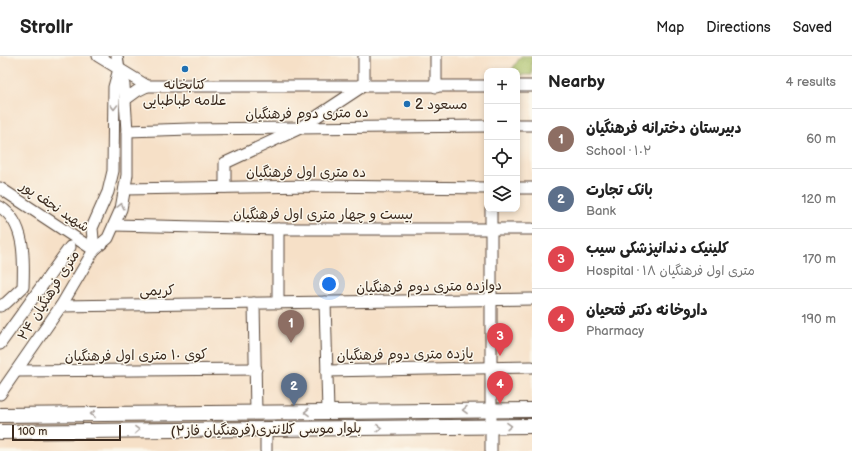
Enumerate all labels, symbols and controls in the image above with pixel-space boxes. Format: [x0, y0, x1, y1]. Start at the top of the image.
text: Strollr [20, 16, 73, 39]
text: Map [656, 19, 684, 36]
text: Directions [706, 19, 771, 36]
text: Saved [793, 19, 832, 36]
marker: کتابخانه علامه طباطبایی [180, 64, 190, 74]
map controls [484, 68, 520, 212]
button: + [484, 68, 520, 104]
text: Nearby [548, 72, 605, 92]
text: 4 results [786, 74, 836, 90]
place label: کتابخانه علامه طباطبایی [143, 76, 227, 109]
place label: مسعود 2 [415, 96, 468, 114]
marker: مسعود 2 [402, 99, 412, 109]
one-way arrow [110, 104, 118, 110]
street label: ده متری دوم فرهنگیان [245, 104, 369, 125]
button: − [484, 104, 520, 140]
text: دبیرستان دخترانه فرهنگیان [586, 119, 742, 138]
text: 1 [558, 131, 564, 147]
text: 60 m [806, 131, 836, 147]
button: locate [484, 140, 520, 176]
text: School · ۱۰۲ [586, 143, 652, 159]
street label: ده متری اول فرهنگیان [246, 164, 366, 181]
button: layers [484, 176, 520, 212]
street label: شهید نجف پور [16, 177, 92, 237]
text: بانک تجارت [586, 181, 653, 200]
text: 2 [557, 191, 565, 207]
text: 120 m [801, 191, 836, 207]
one-way arrow [116, 203, 125, 210]
text: Bank [586, 203, 616, 219]
street label: بیست و چهار متری اول فرهنگیان [233, 206, 413, 224]
text: کلینیک دندانپزشکی سیب [586, 239, 729, 258]
street label: ۲۴ متری فرهنگیان [14, 247, 83, 344]
text: 3 [557, 251, 565, 267]
text: 170 m [803, 251, 836, 267]
text: Hospital · ۱۸ متری اول فرهنگیان [586, 263, 755, 279]
your location [319, 274, 339, 294]
street label: دوازده متری دوم فرهنگیان [356, 277, 502, 298]
street label: کریمی [139, 282, 175, 299]
text: داروخانه دکتر فتحیان [586, 301, 708, 320]
pin: 1 [278, 310, 304, 343]
text: 4 [557, 311, 565, 327]
text: 190 m [802, 311, 836, 327]
pin: 3 [487, 323, 513, 356]
text: Pharmacy [586, 323, 644, 339]
street label: یازده متری دوم فرهنگیان [336, 345, 474, 366]
street label: کوی ۱۰ متری اول فرهنگیان [65, 346, 208, 365]
pin: 4 [487, 371, 513, 404]
pin: 2 [281, 373, 307, 406]
one-way arrow [462, 406, 468, 415]
one-way arrow [304, 408, 310, 416]
one-way arrow [90, 410, 96, 418]
street label: بلوار موسی کلانتری(فرهنگیان فاز۲) [170, 419, 362, 440]
one-way arrow [506, 422, 512, 430]
scale bar [12, 423, 121, 442]
one-way arrow [376, 423, 382, 432]
text: 100 m [18, 425, 47, 438]
one-way arrow [134, 426, 140, 434]

